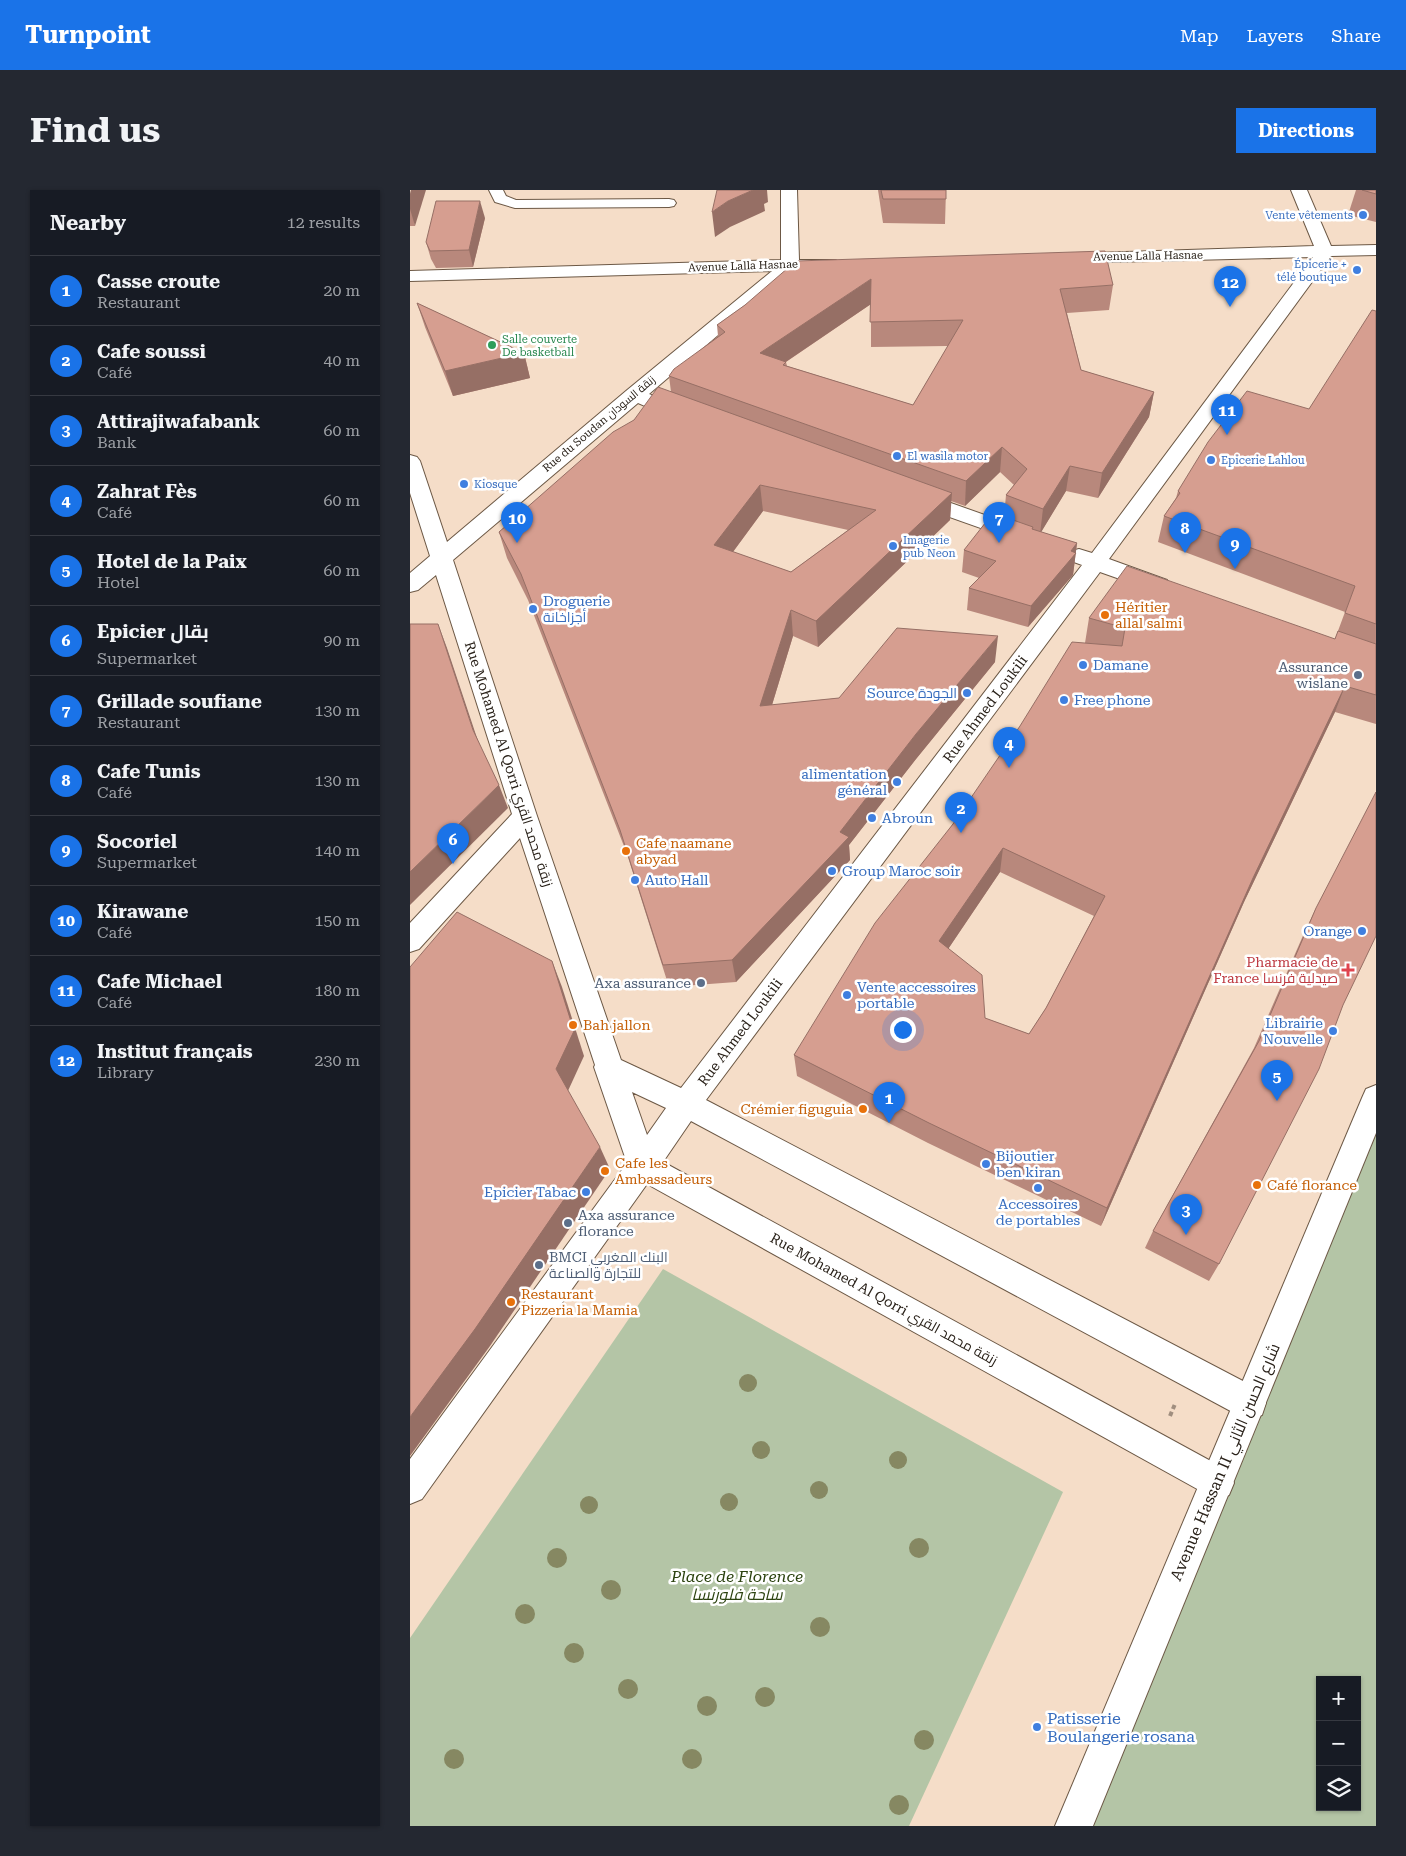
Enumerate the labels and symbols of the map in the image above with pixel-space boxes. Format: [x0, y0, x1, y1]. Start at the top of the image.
place label: Vente vêtements [1265, 209, 1353, 222]
marker: Vente vêtements [1357, 209, 1369, 221]
street label: Avenue Lalla Hasnae [1093, 249, 1203, 263]
place label: Épicerie + télé boutique [1277, 257, 1347, 284]
street label: Avenue Lalla Hasnae [688, 258, 798, 274]
marker: Épicerie + télé boutique [1351, 264, 1363, 276]
pin: 12 [1214, 266, 1246, 307]
place label: Salle couverte De basketball [502, 333, 577, 359]
marker: Salle couverte De basketball [486, 339, 498, 351]
street label: Rue du Soudan زنقة السودان [540, 373, 658, 475]
pin: 11 [1211, 394, 1243, 435]
marker: El wasila motor [891, 450, 903, 462]
place label: El wasila motor [907, 450, 989, 463]
marker: Epicerie Lahlou [1205, 454, 1217, 466]
place label: Epicerie Lahlou [1221, 454, 1305, 467]
marker: Kiosque [458, 478, 470, 490]
place label: Kiosque [474, 478, 517, 491]
pin: 10 [501, 502, 533, 543]
pin: 7 [983, 502, 1015, 543]
pin: 8 [1169, 512, 1201, 553]
pin: 9 [1219, 528, 1251, 569]
place label: Imagerie pub Neon [903, 534, 956, 560]
marker: Imagerie pub Neon [887, 540, 899, 552]
place label: Droguerie أجزاخانة [543, 593, 611, 625]
place label: Héritier allal salmi [1115, 599, 1183, 631]
marker: Droguerie أجزاخانة [527, 603, 539, 615]
marker: Héritier allal salmi [1099, 609, 1111, 621]
street label: Rue Mohamed Al Qorri زنقة محمد القري [458, 639, 556, 890]
street label: Rue Ahmed Loukili [940, 652, 1031, 766]
place label: Damane [1093, 657, 1149, 673]
marker: Damane [1077, 659, 1089, 671]
place label: Assurance wislane [1278, 659, 1348, 691]
marker: Assurance wislane [1352, 669, 1364, 681]
place label: Source الجودة [867, 685, 957, 701]
marker: Source الجودة [961, 687, 973, 699]
place label: Free phone [1074, 692, 1151, 708]
marker: Free phone [1058, 694, 1070, 706]
pin: 4 [993, 727, 1025, 768]
place label: alimentation général [801, 766, 888, 798]
marker: alimentation général [891, 776, 903, 788]
pin: 2 [945, 792, 977, 833]
place label: Abroun [882, 810, 933, 826]
marker: Abroun [866, 812, 878, 824]
pin: 6 [437, 823, 469, 864]
place label: Cafe naamane abyad [636, 835, 732, 867]
marker: Cafe naamane abyad [620, 845, 632, 857]
place label: Group Maroc soir [842, 863, 961, 879]
marker: Group Maroc soir [826, 865, 838, 877]
place label: Auto Hall [645, 872, 709, 888]
marker: Auto Hall [629, 874, 641, 886]
place label: Orange [1303, 923, 1352, 939]
marker: Orange [1356, 925, 1368, 937]
place label: Pharmacie de France صيدلية فرنسا [1213, 954, 1338, 986]
marker: Pharmacie de France صيدلية فرنسا [1342, 964, 1354, 976]
place label: Axa assurance [594, 975, 691, 991]
street label: Rue Ahmed Loukili [695, 975, 786, 1089]
marker: Axa assurance [695, 977, 707, 989]
place label: Vente accessoires portable [857, 979, 976, 1011]
marker: Vente accessoires portable [841, 989, 853, 1001]
place label: Librairie Nouvelle [1263, 1015, 1323, 1047]
place label: Bah jallon [583, 1017, 650, 1033]
your location [890, 1017, 916, 1043]
marker: Bah jallon [567, 1019, 579, 1031]
marker: Librairie Nouvelle [1327, 1025, 1339, 1037]
pin: 5 [1261, 1060, 1293, 1101]
pin: 1 [873, 1082, 905, 1123]
place label: Crémier figuguia [740, 1101, 853, 1117]
marker: Crémier figuguia [857, 1103, 869, 1115]
place label: Bijoutier ben kiran [996, 1148, 1061, 1180]
place label: Cafe les Ambassadeurs [615, 1155, 713, 1187]
marker: Bijoutier ben kiran [980, 1158, 992, 1170]
marker: Cafe les Ambassadeurs [599, 1165, 611, 1177]
place label: Café florance [1267, 1177, 1357, 1193]
marker: Café florance [1251, 1179, 1263, 1191]
marker: Accessoires de portables [1032, 1182, 1044, 1194]
place label: Epicier Tabac [484, 1184, 576, 1200]
marker: Epicier Tabac [580, 1186, 592, 1198]
pin: 3 [1170, 1194, 1202, 1235]
place label: Accessoires de portables [996, 1196, 1081, 1228]
place label: Axa assurance florance [578, 1207, 675, 1239]
marker: Axa assurance florance [562, 1217, 574, 1229]
street label: Rue Mohamed Al Qorri زنقة محمد القري [766, 1230, 1000, 1372]
place label: BMCI البنك المغربي للتجارة والصناعة [549, 1249, 668, 1281]
marker: BMCI البنك المغربي للتجارة والصناعة [533, 1259, 545, 1271]
place label: Restaurant Pizzeria la Mamia [521, 1286, 638, 1318]
marker: Restaurant Pizzeria la Mamia [505, 1296, 517, 1308]
street label: Avenue Hassan II شارع الحسن الثاني [1166, 1340, 1287, 1585]
park label: Place de Florence ساحة فلورنسا [670, 1567, 803, 1604]
place label: Patisserie Boulangerie rosana [1047, 1709, 1195, 1746]
marker: Patisserie Boulangerie rosana [1031, 1721, 1043, 1733]

